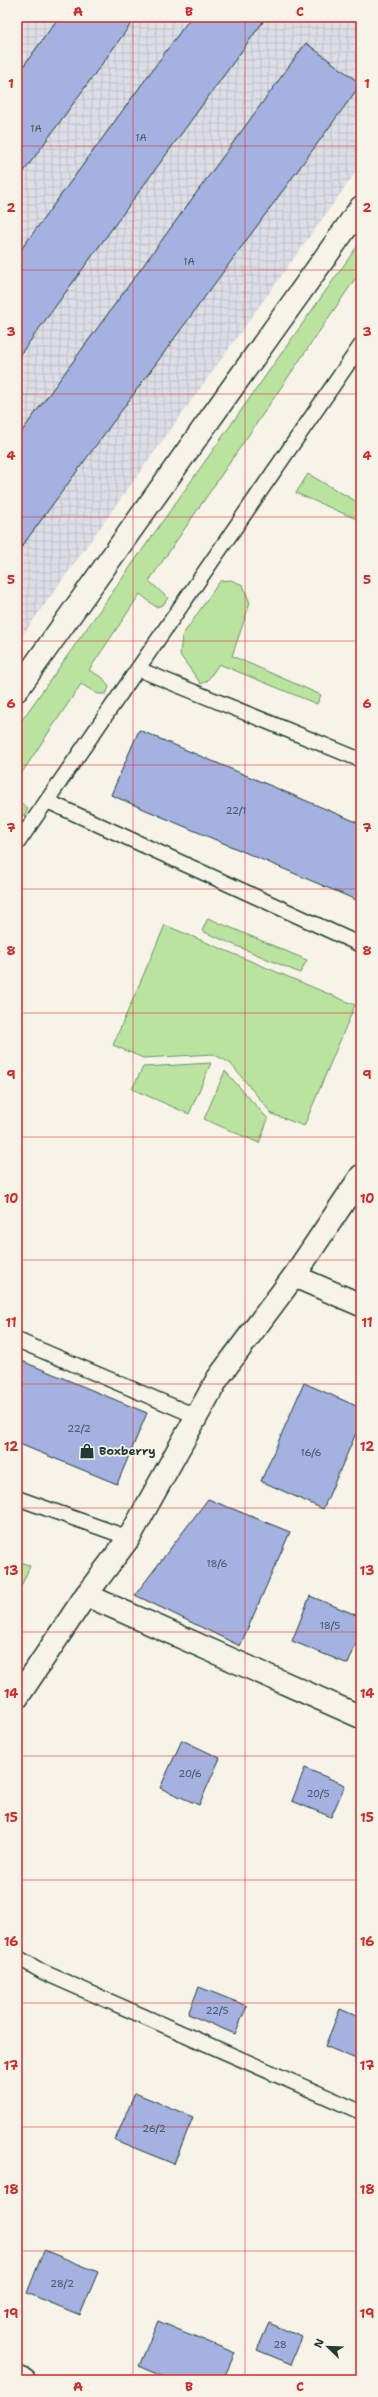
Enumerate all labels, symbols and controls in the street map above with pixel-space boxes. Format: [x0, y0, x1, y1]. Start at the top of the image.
text: A [73, 3, 83, 20]
text: B [185, 3, 193, 20]
text: C [296, 3, 304, 20]
text: 1 [8, 75, 14, 92]
text: 1 [364, 75, 370, 92]
house number: 1А [30, 122, 42, 135]
house number: 1А [135, 131, 147, 144]
text: 2 [6, 199, 16, 216]
text: 2 [362, 199, 372, 216]
house number: 1А [183, 255, 195, 268]
text: 3 [6, 323, 16, 340]
text: 3 [362, 323, 372, 340]
text: 4 [6, 447, 16, 464]
text: 4 [362, 447, 372, 464]
text: 5 [7, 571, 15, 588]
text: 5 [363, 571, 371, 588]
text: 6 [6, 695, 16, 712]
text: 6 [362, 695, 372, 712]
house number: 22/1 [226, 804, 247, 817]
text: 7 [6, 819, 16, 836]
text: 7 [362, 819, 372, 836]
text: 8 [6, 942, 16, 959]
text: 8 [362, 942, 372, 959]
text: 9 [6, 1066, 16, 1083]
text: 9 [362, 1066, 372, 1083]
text: 10 [4, 1190, 18, 1207]
text: 10 [360, 1190, 374, 1207]
text: 11 [5, 1314, 17, 1331]
text: 11 [361, 1314, 373, 1331]
house number: 22/2 [67, 1422, 91, 1435]
text: 12 [4, 1438, 18, 1455]
text: 12 [360, 1438, 374, 1455]
shop icon: Boxberry [78, 1442, 96, 1460]
place label: Boxberry [99, 1443, 156, 1459]
house number: 16/6 [301, 1446, 321, 1459]
house number: 18/6 [207, 1557, 227, 1570]
text: 13 [4, 1562, 18, 1579]
text: 13 [360, 1562, 374, 1579]
house number: 18/5 [320, 1619, 340, 1632]
text: 14 [4, 1685, 18, 1702]
text: 14 [360, 1685, 374, 1702]
house number: 20/6 [178, 1767, 202, 1780]
house number: 20/5 [306, 1787, 330, 1800]
text: 15 [4, 1809, 18, 1826]
text: 15 [360, 1809, 374, 1826]
text: 16 [4, 1933, 18, 1950]
text: 16 [360, 1933, 374, 1950]
house number: 22/5 [205, 2004, 229, 2017]
text: 17 [4, 2057, 18, 2074]
text: 17 [360, 2057, 374, 2074]
house number: 26/2 [142, 2122, 166, 2135]
text: 18 [4, 2181, 18, 2198]
text: 18 [360, 2181, 374, 2198]
house number: 28/2 [50, 2277, 74, 2290]
text: 19 [4, 2305, 18, 2322]
text: 19 [360, 2305, 374, 2322]
north arrow [308, 2327, 348, 2367]
text: N [311, 2336, 328, 2350]
house number: 28 [273, 2338, 287, 2351]
text: A [73, 2378, 83, 2395]
text: B [185, 2378, 193, 2395]
text: C [296, 2378, 304, 2395]

